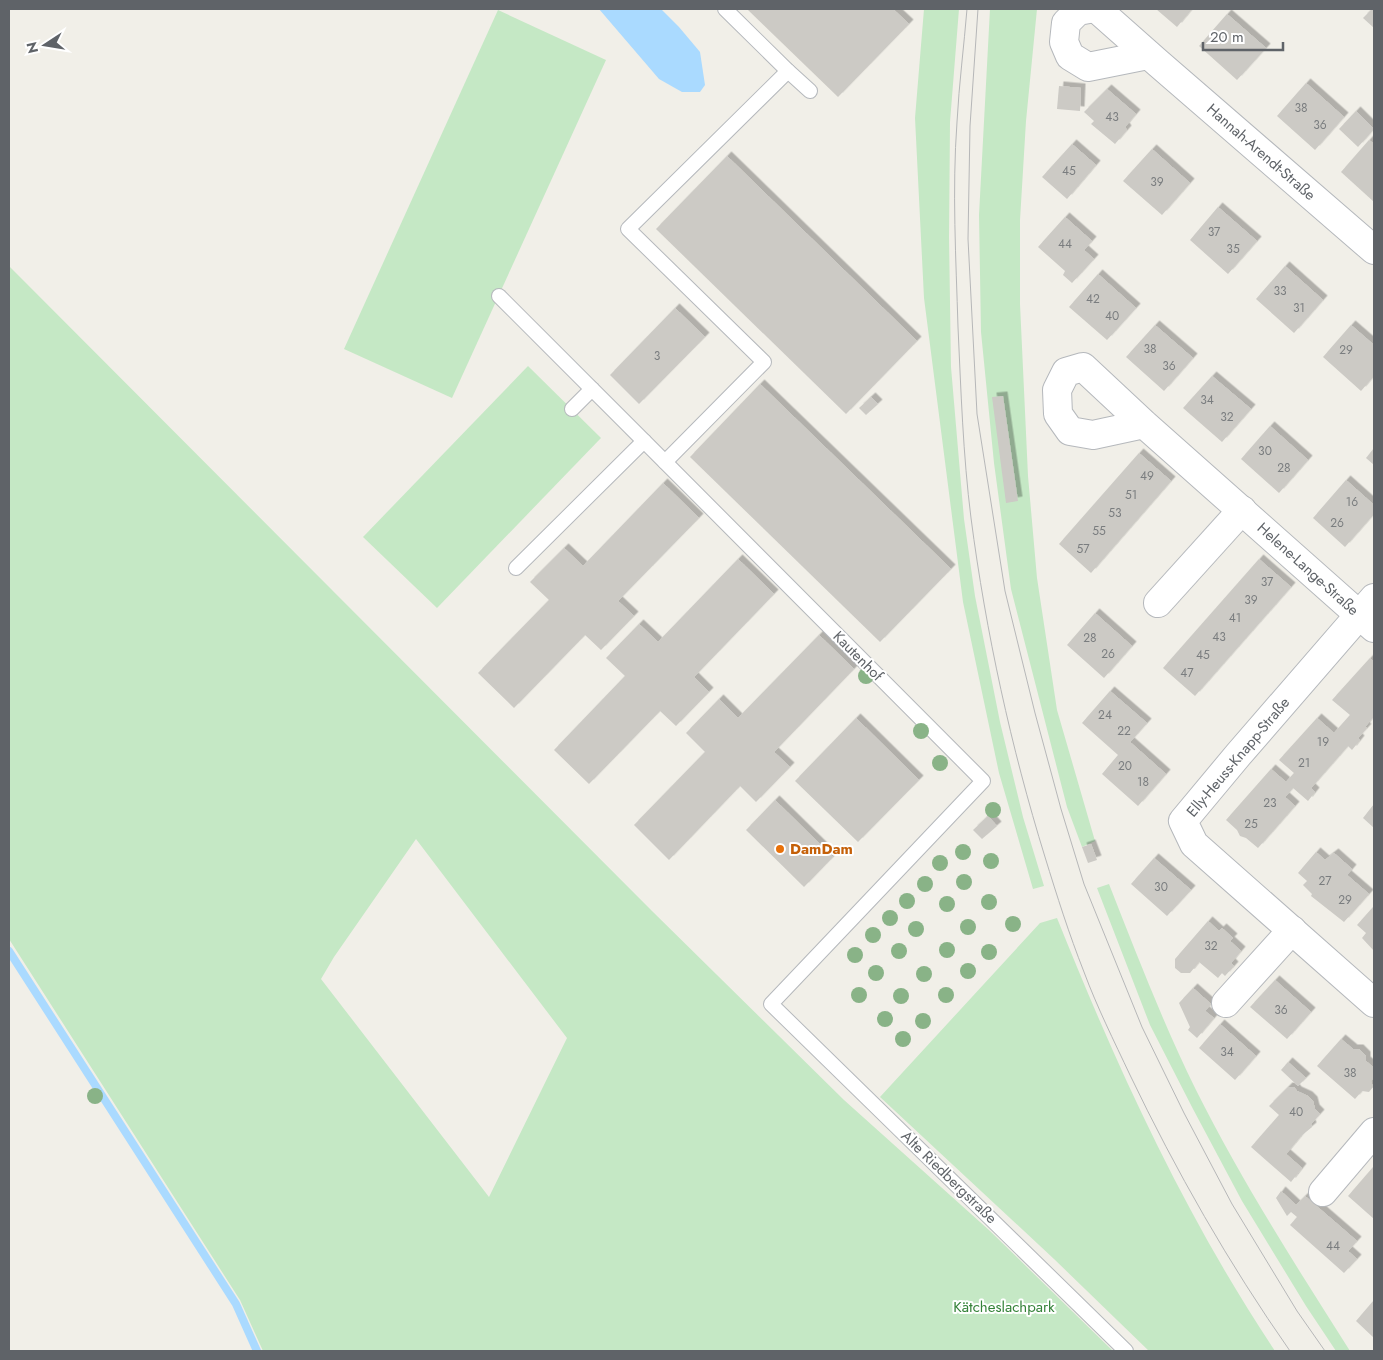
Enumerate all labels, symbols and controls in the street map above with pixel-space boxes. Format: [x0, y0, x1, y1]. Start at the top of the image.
north arrow [20, 20, 70, 70]
scale bar [1203, 20, 1283, 52]
text: 20 m [1210, 26, 1244, 48]
text: N [21, 40, 43, 55]
street label: Hannah-Arendt-Straße [1202, 98, 1321, 206]
house number: 38 [1294, 99, 1308, 117]
house number: 43 [1105, 108, 1119, 126]
house number: 36 [1313, 116, 1327, 134]
house number: 45 [1062, 162, 1076, 180]
house number: 39 [1150, 173, 1164, 191]
house number: 37 [1208, 223, 1221, 241]
house number: 44 [1058, 235, 1072, 253]
house number: 35 [1226, 240, 1240, 258]
house number: 33 [1273, 282, 1287, 300]
house number: 42 [1086, 290, 1100, 308]
house number: 31 [1293, 299, 1305, 317]
house number: 40 [1105, 307, 1119, 325]
house number: 38 [1143, 340, 1157, 358]
house number: 29 [1339, 341, 1353, 359]
house number: 3 [654, 347, 661, 365]
house number: 36 [1162, 357, 1176, 375]
house number: 34 [1200, 391, 1214, 409]
house number: 32 [1220, 408, 1234, 426]
house number: 30 [1258, 442, 1272, 460]
house number: 28 [1277, 459, 1291, 477]
house number: 49 [1140, 467, 1154, 485]
house number: 51 [1125, 486, 1137, 504]
house number: 16 [1346, 493, 1358, 511]
house number: 53 [1108, 504, 1122, 522]
house number: 26 [1330, 514, 1344, 532]
street label: Helene-Lange-Straße [1252, 517, 1364, 621]
house number: 55 [1092, 522, 1106, 540]
house number: 57 [1076, 540, 1090, 558]
house number: 37 [1261, 573, 1274, 591]
house number: 39 [1244, 591, 1258, 609]
house number: 41 [1229, 609, 1241, 627]
street label: Kautenhof [828, 626, 889, 687]
house number: 43 [1212, 628, 1226, 646]
house number: 28 [1083, 629, 1097, 647]
house number: 26 [1101, 645, 1115, 663]
house number: 45 [1196, 646, 1210, 664]
house number: 47 [1180, 664, 1194, 682]
street label: Elly-Heuss-Knapp-Straße [1181, 692, 1295, 822]
house number: 24 [1098, 706, 1112, 724]
house number: 22 [1117, 722, 1131, 740]
house number: 19 [1317, 733, 1329, 751]
house number: 21 [1298, 754, 1310, 772]
house number: 20 [1118, 757, 1132, 775]
house number: 18 [1137, 773, 1149, 791]
house number: 23 [1263, 794, 1277, 812]
house number: 25 [1244, 815, 1258, 833]
place label: DamDam [790, 838, 853, 860]
marker: DamDam [774, 843, 786, 855]
house number: 27 [1318, 872, 1332, 890]
house number: 30 [1154, 878, 1168, 896]
house number: 29 [1338, 891, 1352, 909]
house number: 32 [1204, 937, 1218, 955]
house number: 36 [1274, 1001, 1288, 1019]
house number: 34 [1220, 1043, 1234, 1061]
house number: 38 [1343, 1064, 1357, 1082]
house number: 40 [1289, 1103, 1303, 1121]
street label: Alte Riedbergstraße [896, 1125, 1002, 1229]
house number: 44 [1326, 1237, 1340, 1255]
park label: Kätcheslachpark [953, 1296, 1055, 1318]

